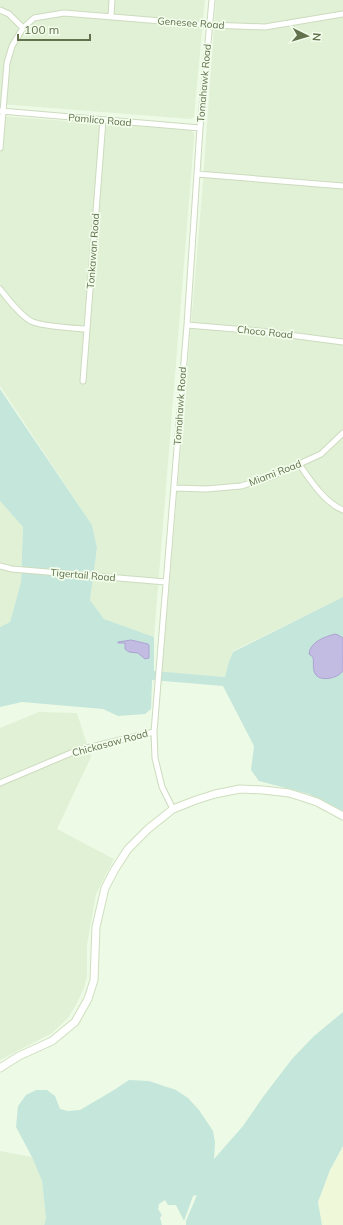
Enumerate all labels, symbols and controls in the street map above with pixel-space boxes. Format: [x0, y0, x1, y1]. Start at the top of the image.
street label: Genesee Road [157, 14, 225, 32]
scale bar [18, 16, 90, 42]
north arrow [287, 16, 327, 56]
text: 100 m [24, 22, 59, 37]
text: N [310, 32, 324, 42]
street label: Tomahawk Road [194, 43, 214, 123]
street label: Pamlico Road [68, 111, 132, 129]
street label: Tonkawan Road [84, 213, 102, 289]
street label: Choco Road [236, 323, 294, 341]
street label: Tomahawk Road [171, 366, 189, 446]
street label: Miami Road [247, 457, 303, 489]
street label: Tigertail Road [50, 566, 116, 584]
street label: Chickasaw Road [71, 727, 149, 759]

